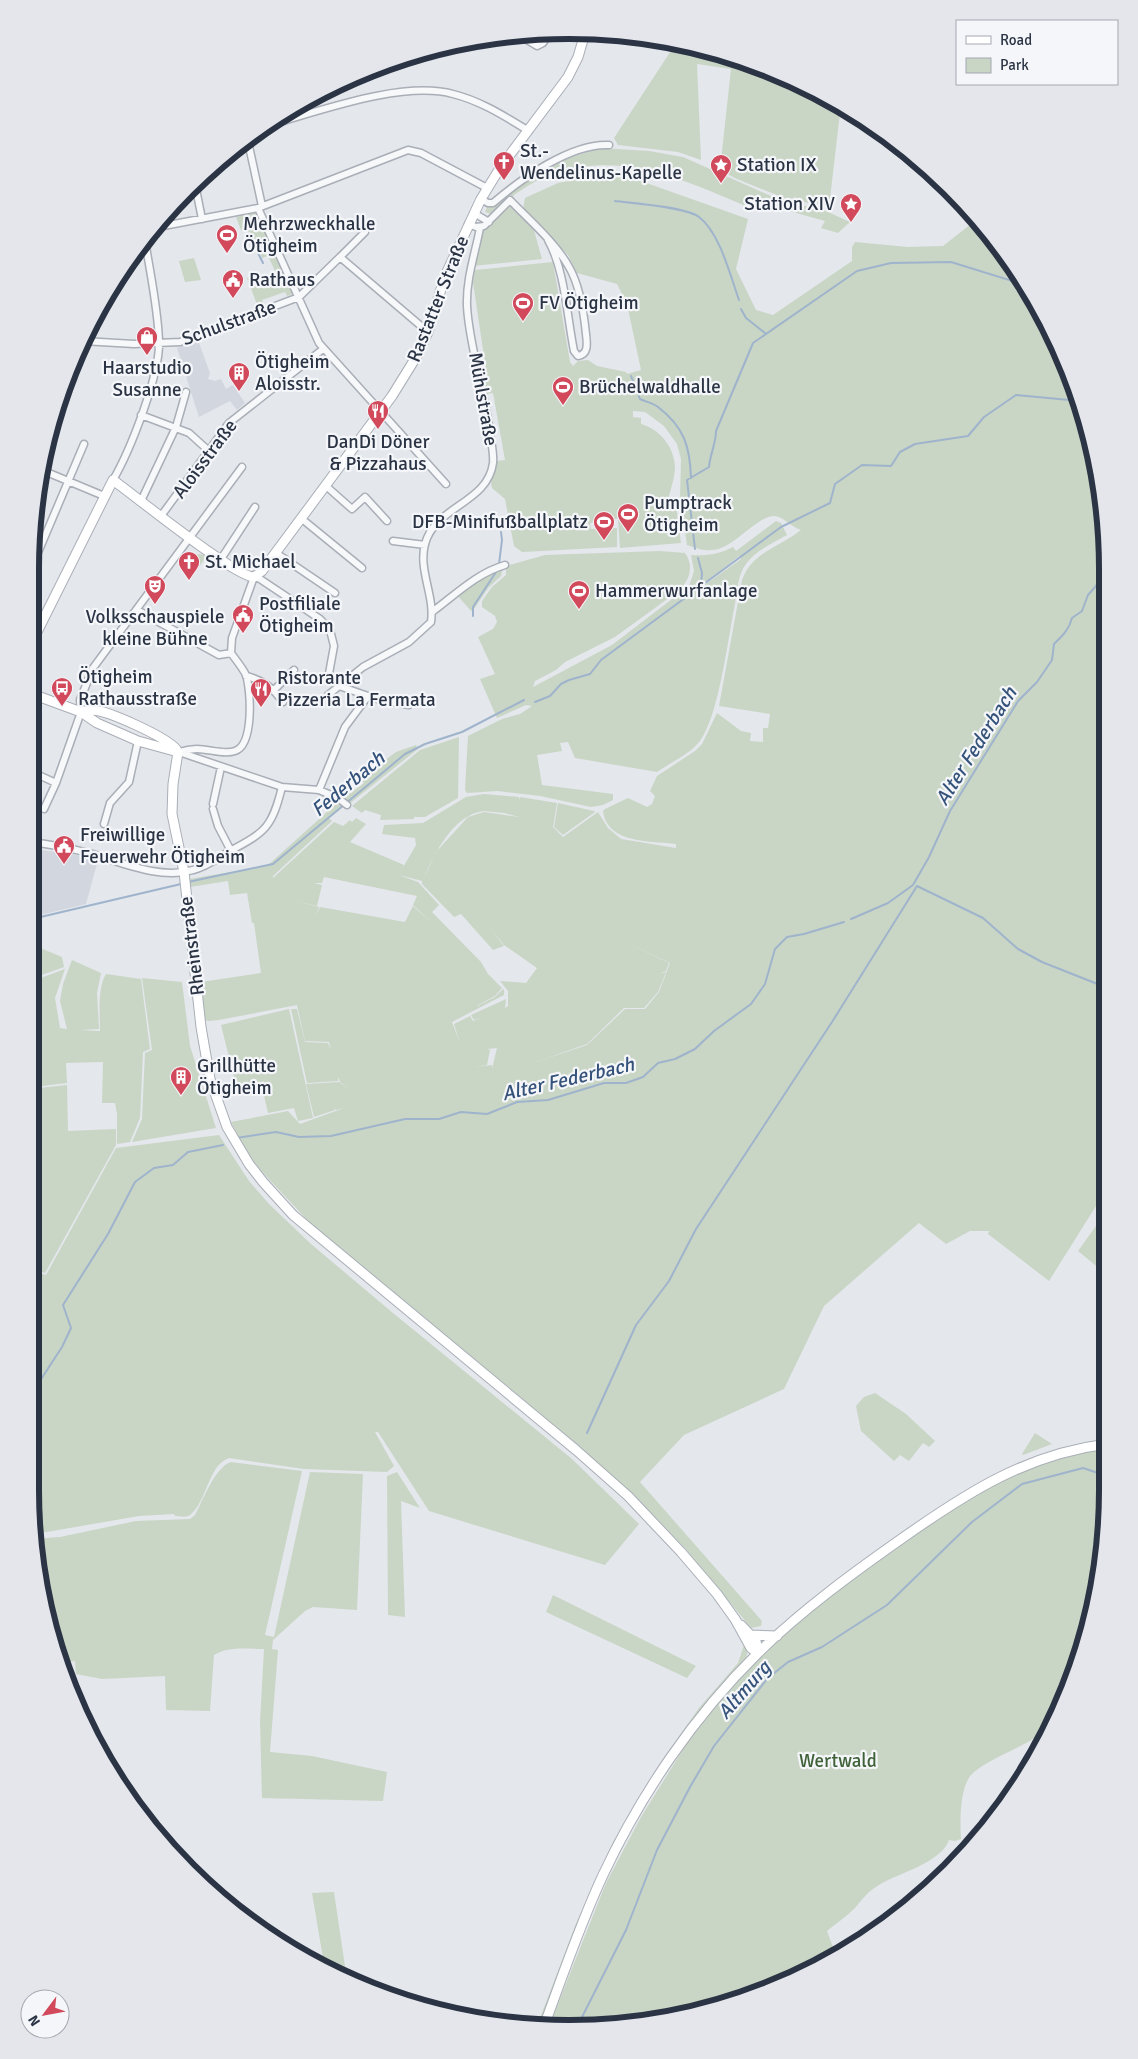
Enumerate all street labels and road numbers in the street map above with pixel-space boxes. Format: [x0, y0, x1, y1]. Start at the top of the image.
street label: Rastatter Straße [402, 232, 474, 366]
street label: Schulstraße [179, 295, 279, 351]
street label: Mühlstraße [463, 350, 503, 448]
street label: Aloisstraße [167, 415, 243, 503]
street label: Rheinstraße [174, 895, 210, 997]

